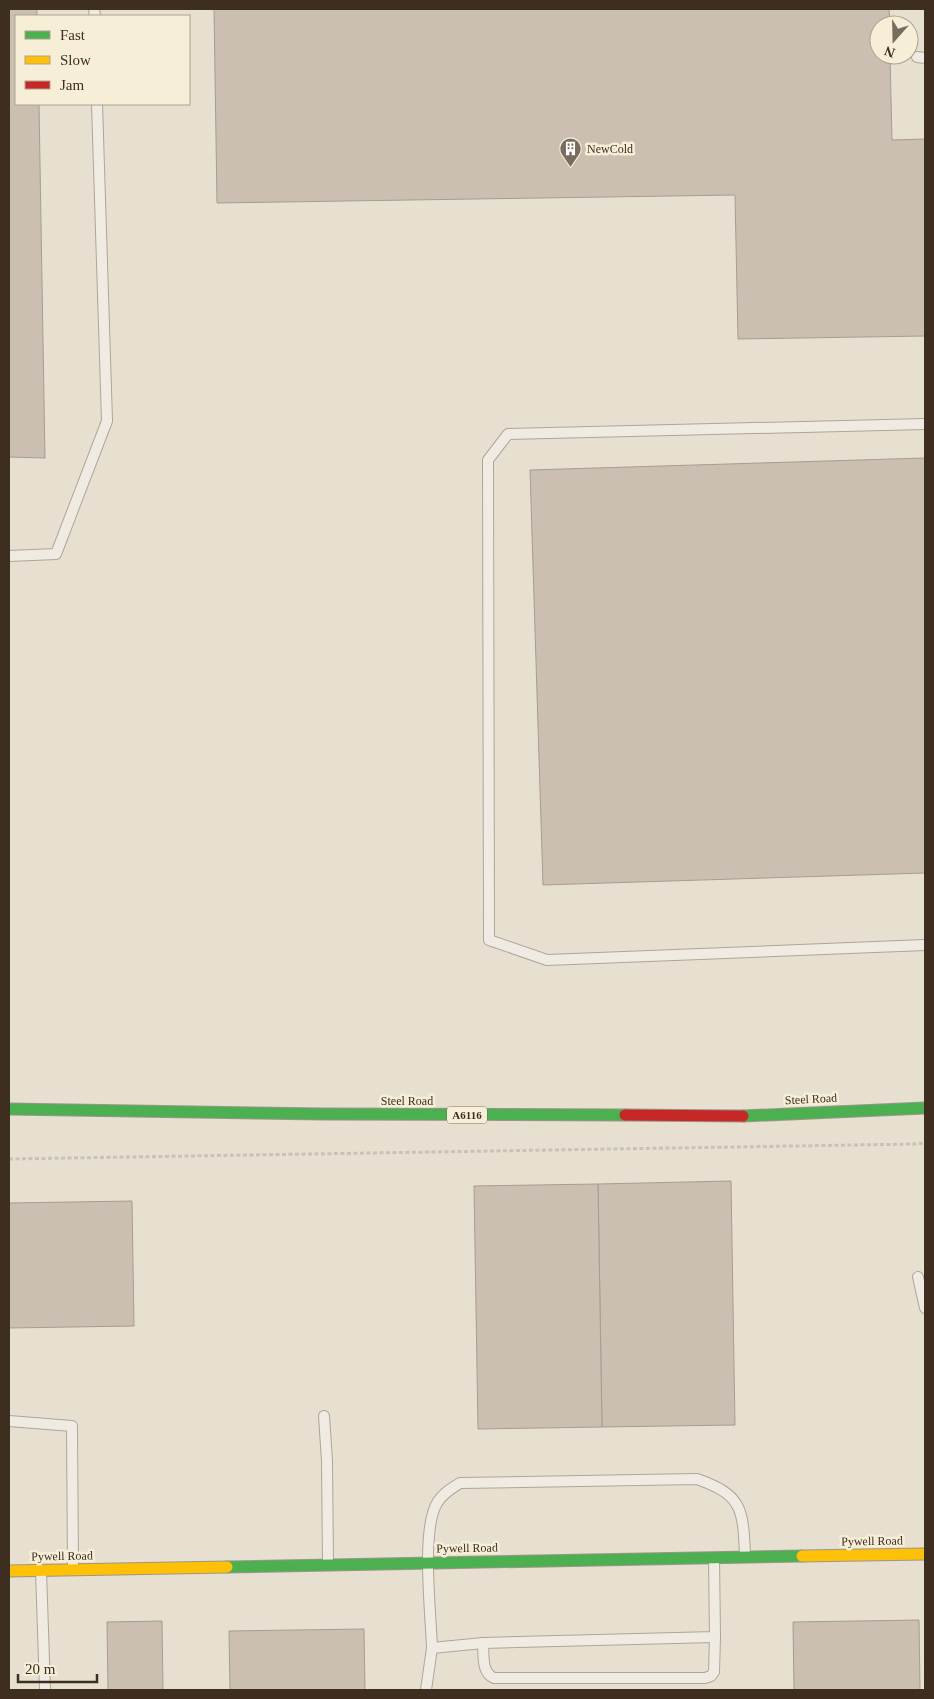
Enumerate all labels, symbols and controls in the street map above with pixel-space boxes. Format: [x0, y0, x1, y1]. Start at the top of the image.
legend [15, 15, 190, 105]
north arrow [869, 15, 919, 65]
text: Fast [60, 27, 86, 43]
text: N [882, 43, 897, 61]
text: Slow [60, 52, 91, 68]
text: Jam [60, 77, 84, 93]
building icon: NewCold [559, 137, 583, 168]
place label: NewCold [587, 142, 633, 156]
street label: Steel Road [785, 1091, 837, 1107]
street label: Steel Road [381, 1094, 433, 1108]
road number: A6116 [447, 1106, 487, 1124]
street label: Pywell Road [841, 1533, 903, 1549]
street label: Pywell Road [436, 1540, 498, 1556]
street label: Pywell Road [31, 1548, 93, 1564]
scale bar [18, 1652, 96, 1684]
text: 20 m [25, 1661, 56, 1677]

